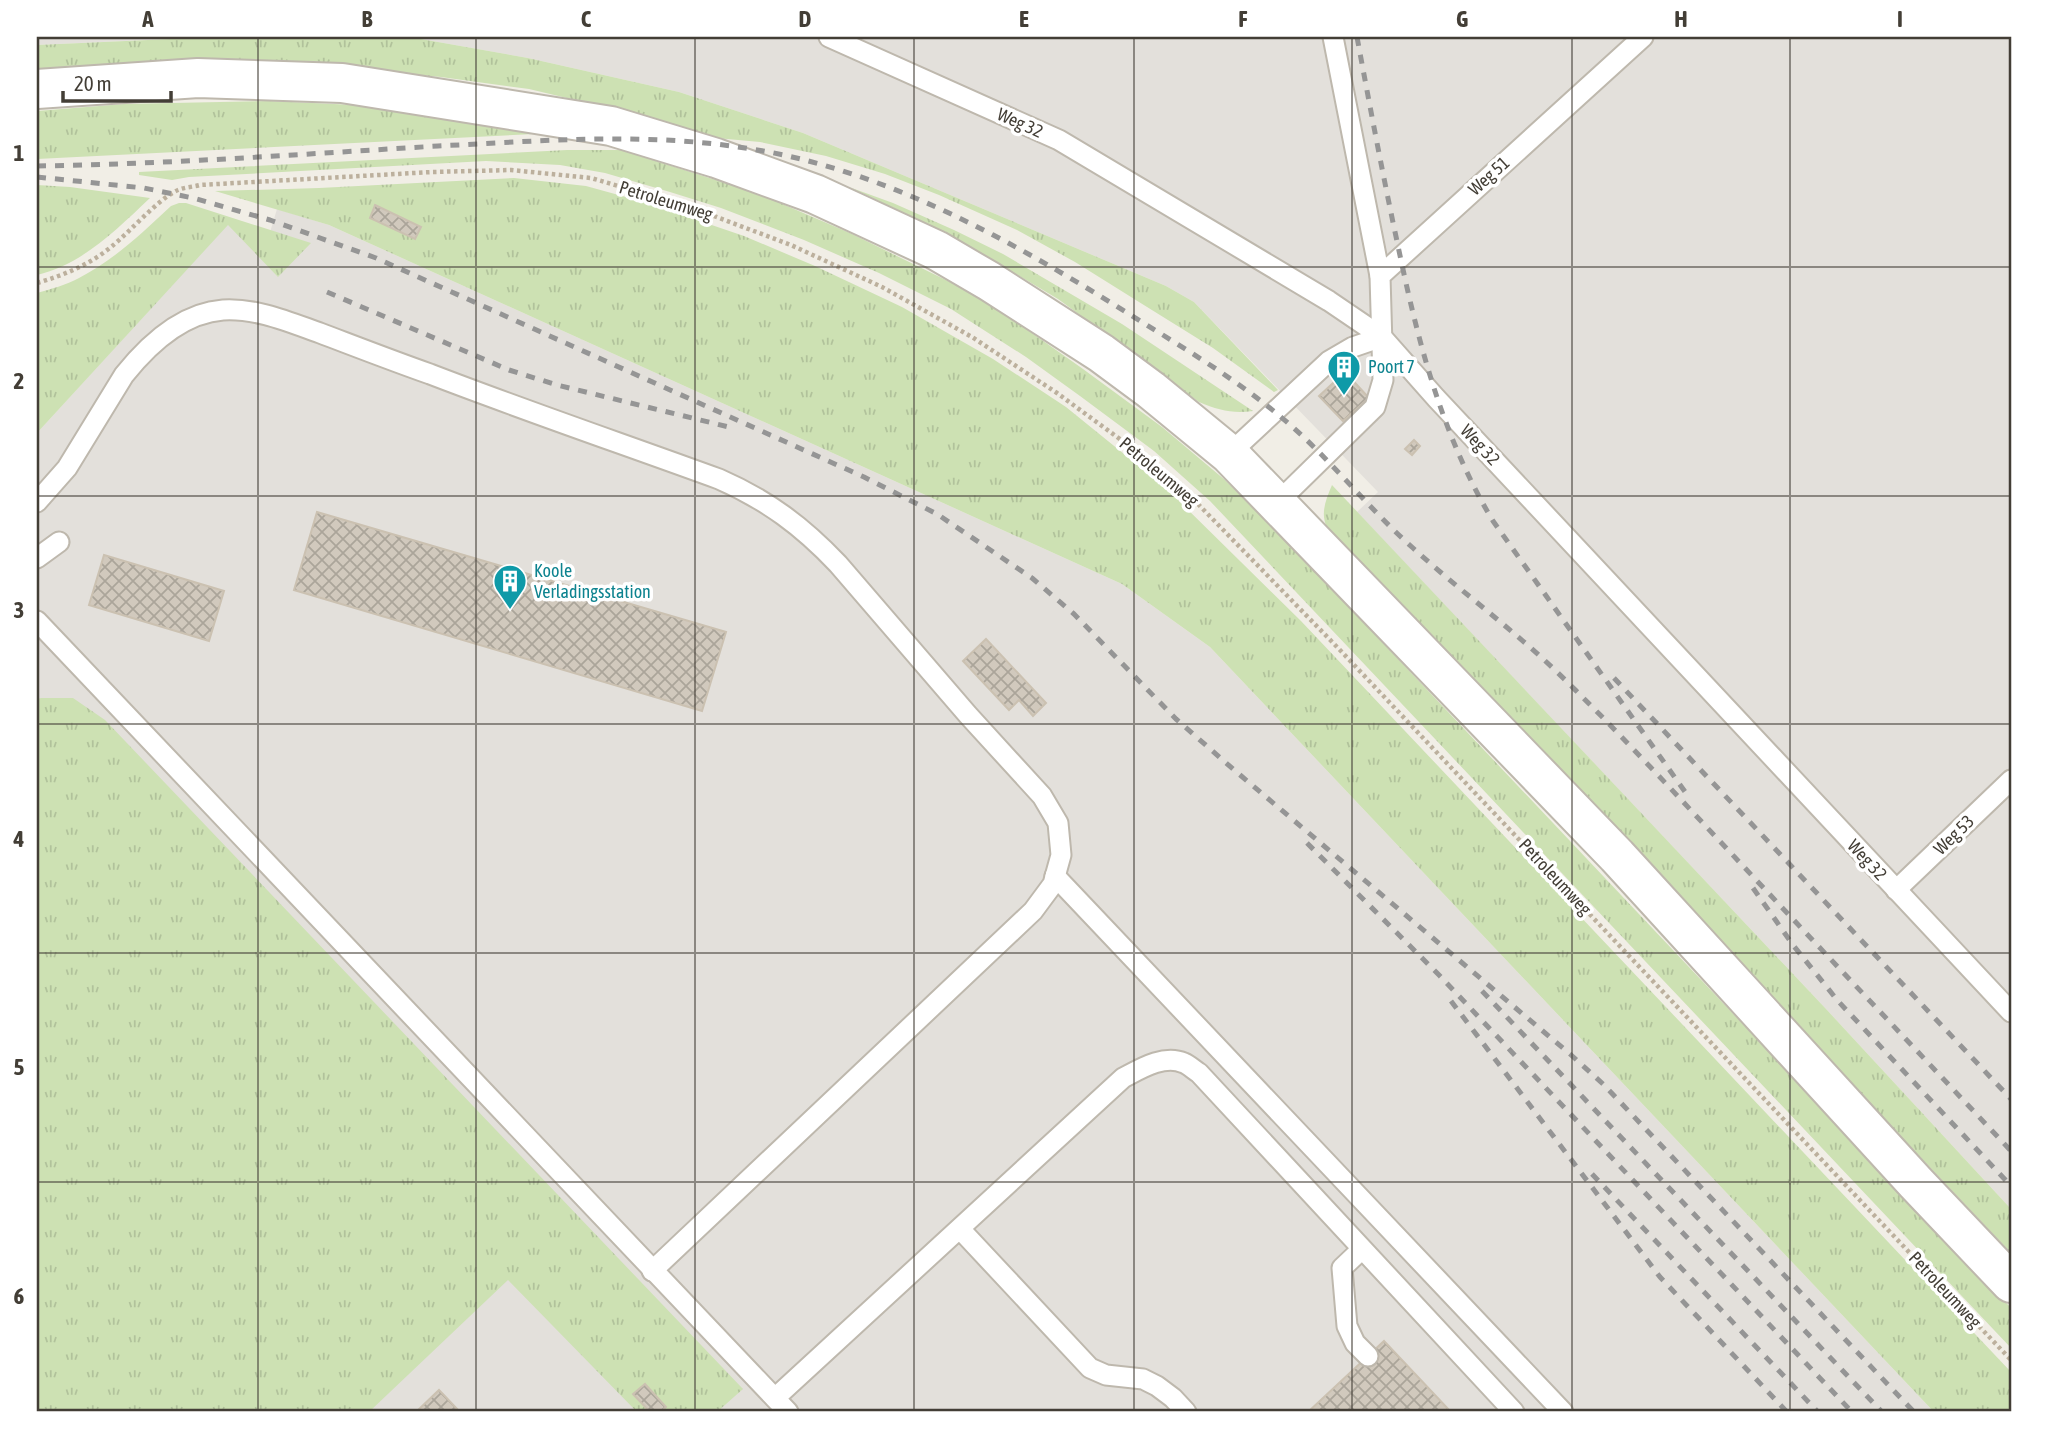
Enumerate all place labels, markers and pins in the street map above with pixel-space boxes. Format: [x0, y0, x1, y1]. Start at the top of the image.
building icon: Poort 7 [1325, 348, 1363, 397]
place label: Poort 7 [1368, 356, 1415, 377]
place label: Koole Verladingsstation [534, 560, 651, 602]
building icon: Koole Verladingsstation [491, 562, 529, 611]

